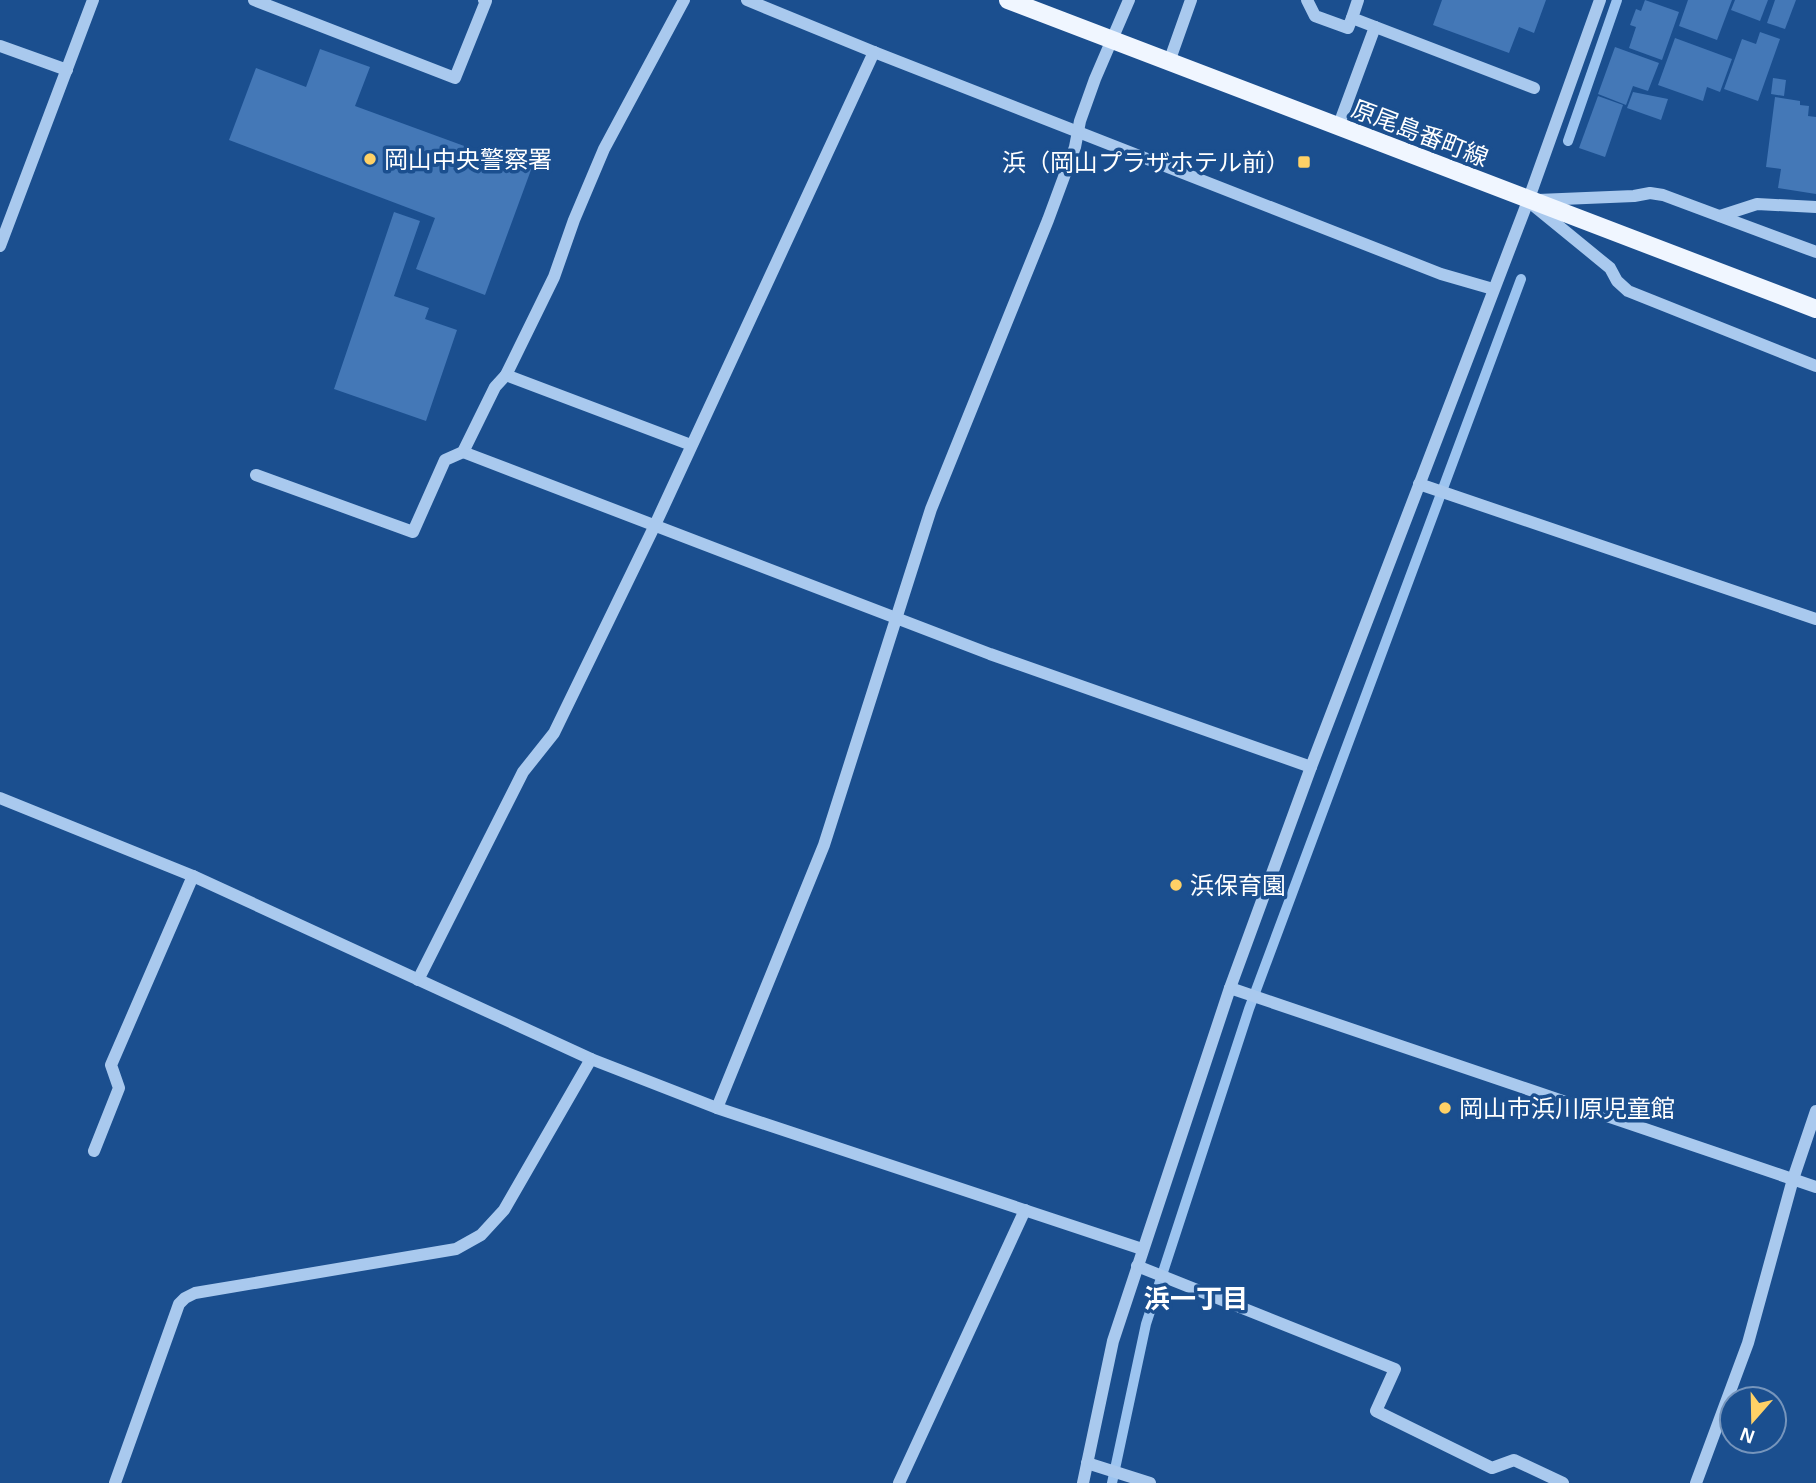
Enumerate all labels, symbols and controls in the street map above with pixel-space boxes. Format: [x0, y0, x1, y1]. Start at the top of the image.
street label: 原尾島番町線 [1348, 95, 1492, 171]
place label: 岡山中央警察署 [384, 146, 552, 173]
place label: 浜（岡山プラザホテル前） [1002, 149, 1290, 176]
marker: 岡山中央警察署 [362, 151, 378, 167]
marker: 浜（岡山プラザホテル前） [1296, 154, 1312, 170]
place label: 浜保育園 [1190, 872, 1286, 899]
marker: 浜保育園 [1168, 877, 1184, 893]
place label: 岡山市浜川原児童館 [1459, 1095, 1675, 1122]
marker: 岡山市浜川原児童館 [1437, 1100, 1453, 1116]
district label: 浜一丁目 [1144, 1284, 1248, 1314]
north arrow [1718, 1385, 1788, 1455]
text: N [1737, 1423, 1757, 1448]

